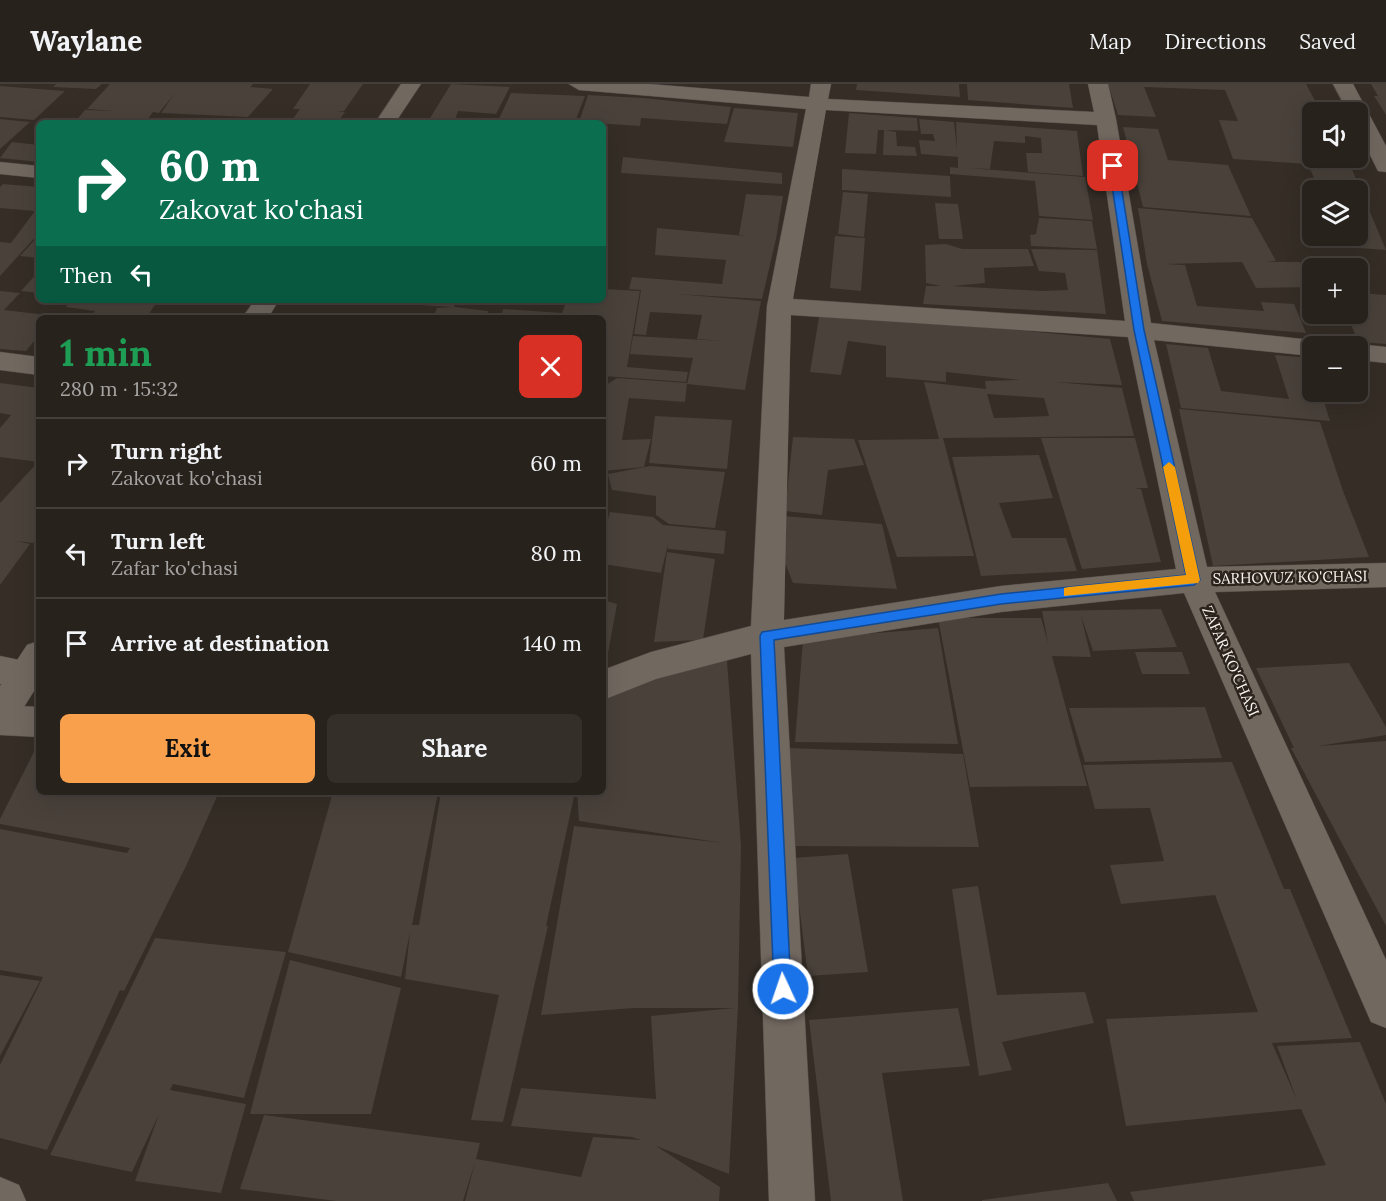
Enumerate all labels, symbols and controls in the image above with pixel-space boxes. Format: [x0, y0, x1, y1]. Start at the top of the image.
text: Waylane [30, 23, 142, 59]
text: Map [1089, 28, 1132, 55]
text: Directions [1165, 28, 1266, 55]
text: Saved [1299, 28, 1356, 55]
map controls [1302, 102, 1368, 402]
button: sound [1302, 102, 1368, 168]
text: 60 m [159, 139, 260, 193]
pin [1087, 140, 1138, 191]
icon: right [60, 144, 138, 222]
icon: arrive [1096, 149, 1129, 182]
button: layers [1302, 180, 1368, 246]
text: Zakovat ko'chasi [159, 192, 364, 226]
icon: left [125, 258, 158, 291]
button: + [1302, 258, 1368, 324]
text: Then [60, 261, 113, 289]
text: 1 min [60, 330, 152, 376]
button: close [519, 335, 582, 398]
button: − [1302, 336, 1368, 402]
text: 280 m · 15:32 [60, 376, 178, 401]
text: Turn right [111, 437, 222, 465]
icon: right [60, 447, 93, 480]
text: 60 m [530, 449, 582, 477]
text: Zakovat ko'chasi [111, 465, 263, 490]
text: Turn left [111, 527, 205, 555]
icon: left [60, 537, 93, 570]
text: 80 m [531, 539, 582, 567]
text: Zafar ko'chasi [111, 555, 238, 580]
street label: SARHOVUZ KO'CHASI [1212, 566, 1368, 588]
street label: ZAFAR KO'CHASI [1198, 603, 1264, 719]
icon: arrive [60, 627, 93, 660]
text: Arrive at destination [111, 629, 329, 657]
text: 140 m [523, 629, 582, 657]
button: Exit [60, 714, 315, 783]
button: Share [327, 714, 582, 783]
position arrow [751, 957, 815, 1021]

